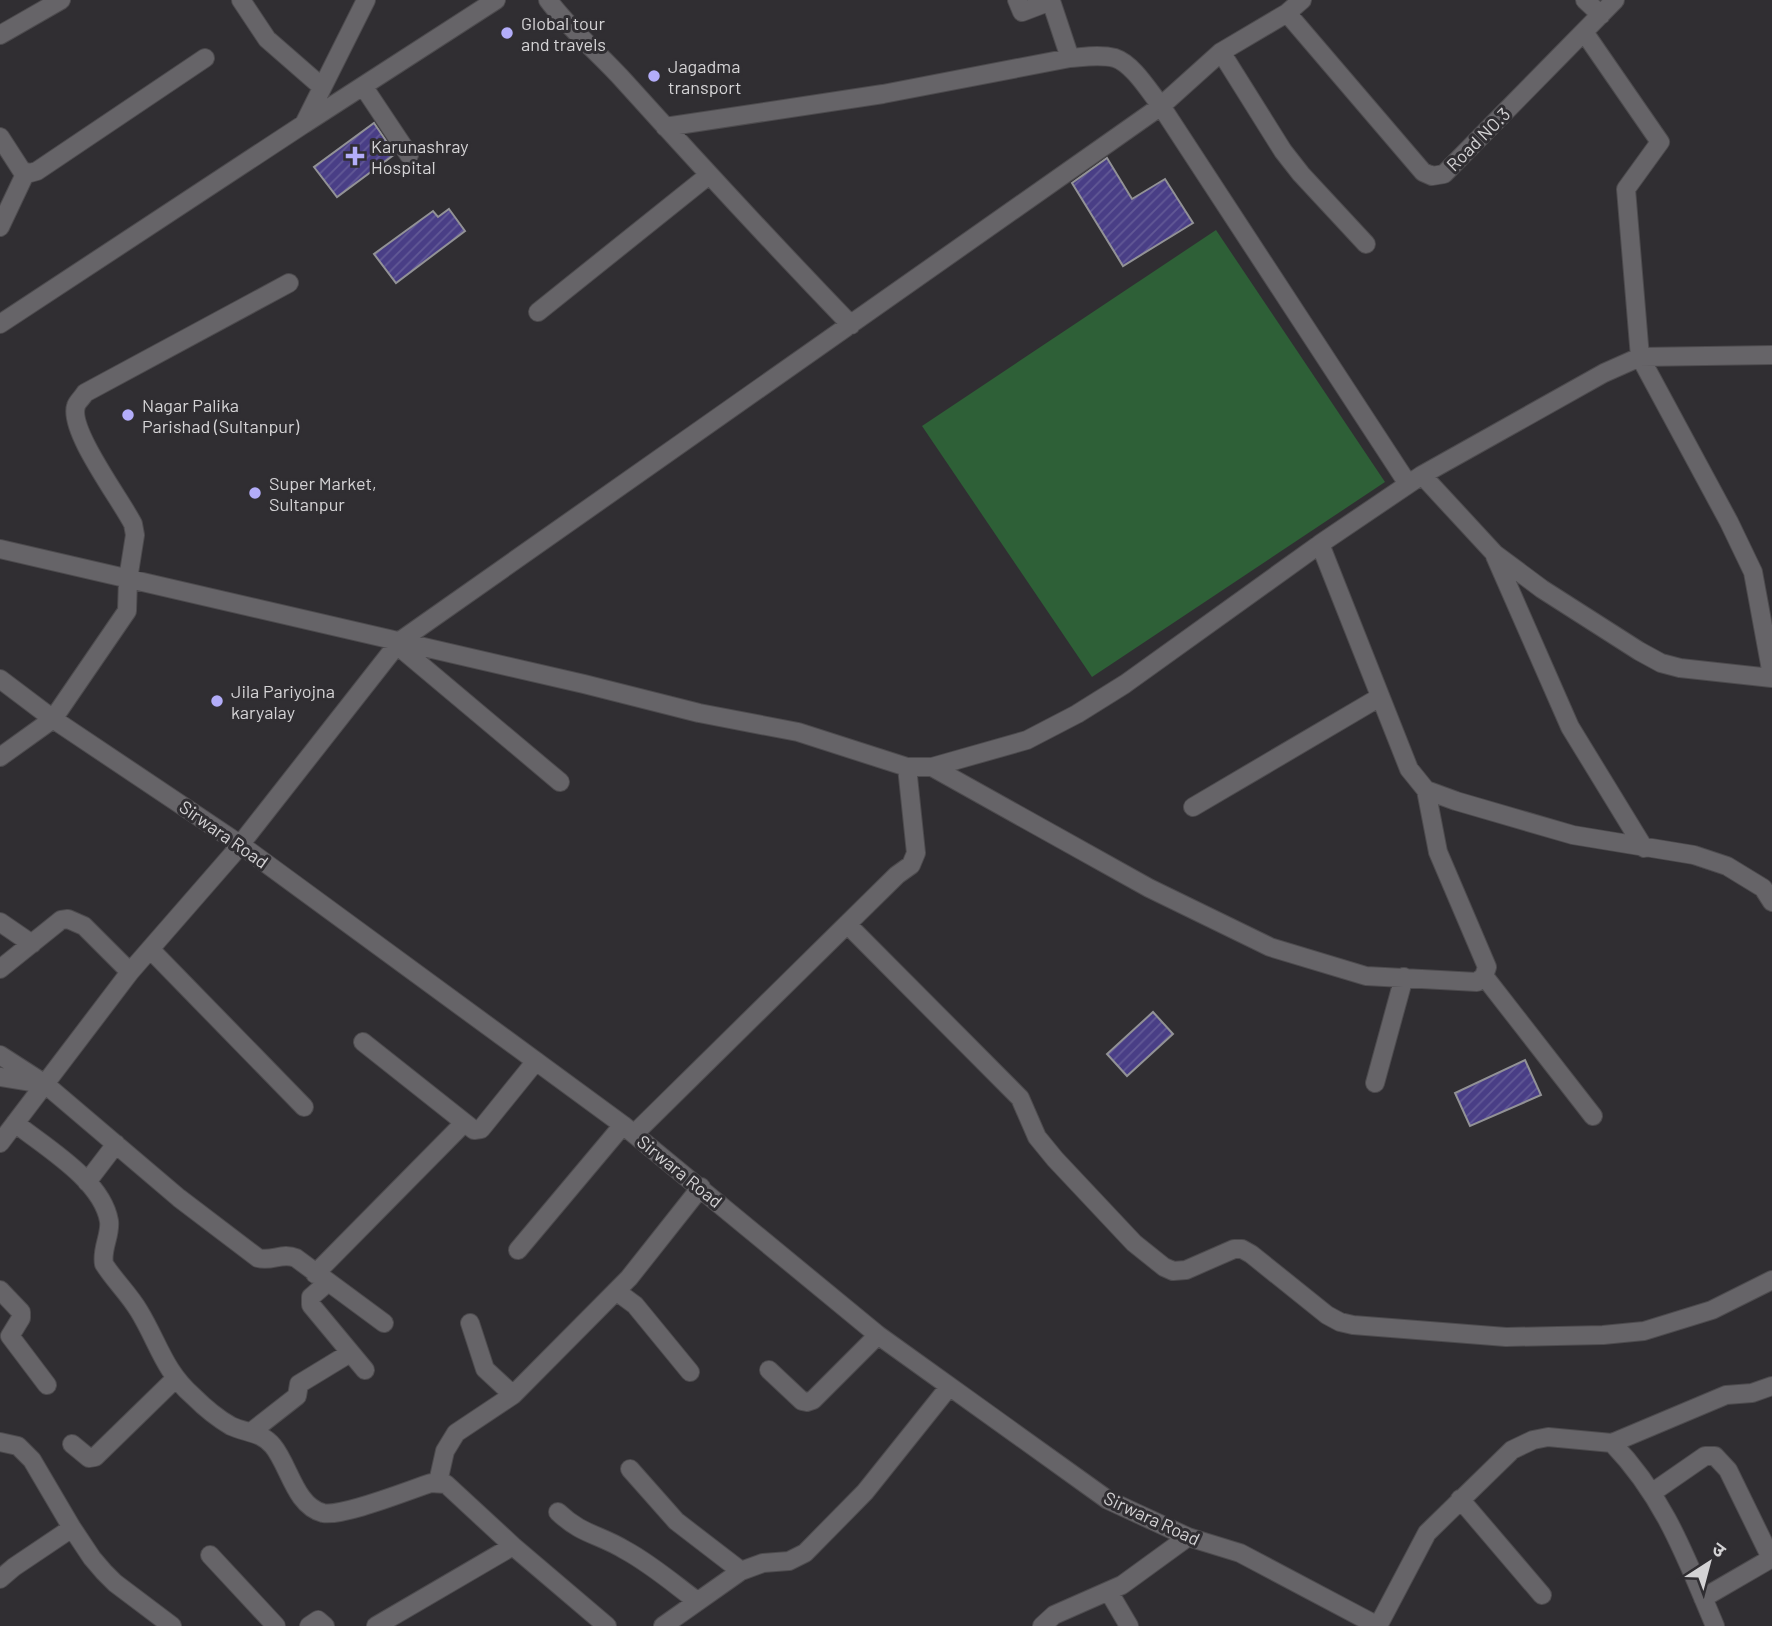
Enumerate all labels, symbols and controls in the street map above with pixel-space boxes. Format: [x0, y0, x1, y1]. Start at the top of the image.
place label: Global tour and travels [521, 12, 606, 55]
marker: Global tour and travels [499, 25, 515, 41]
place label: Jagadma transport [668, 55, 742, 98]
marker: Jagadma transport [646, 68, 662, 84]
street label: Road NO.3 [1442, 103, 1514, 175]
place label: Karunashray Hospital [371, 135, 469, 178]
marker: Karunashray Hospital [345, 146, 365, 166]
place label: Nagar Palika Parishad (Sultanpur) [142, 394, 300, 437]
marker: Nagar Palika Parishad (Sultanpur) [120, 407, 136, 423]
place label: Super Market, Sultanpur [269, 472, 377, 515]
marker: Super Market, Sultanpur [247, 485, 263, 501]
place label: Jila Pariyojna karyalay [231, 680, 335, 723]
marker: Jila Pariyojna karyalay [209, 693, 225, 709]
street label: Sirwara Road [175, 795, 273, 873]
street label: Sirwara Road [633, 1130, 727, 1212]
street label: Sirwara Road [1101, 1486, 1203, 1550]
north arrow [1674, 1528, 1744, 1598]
text: उ [1708, 1536, 1731, 1562]

